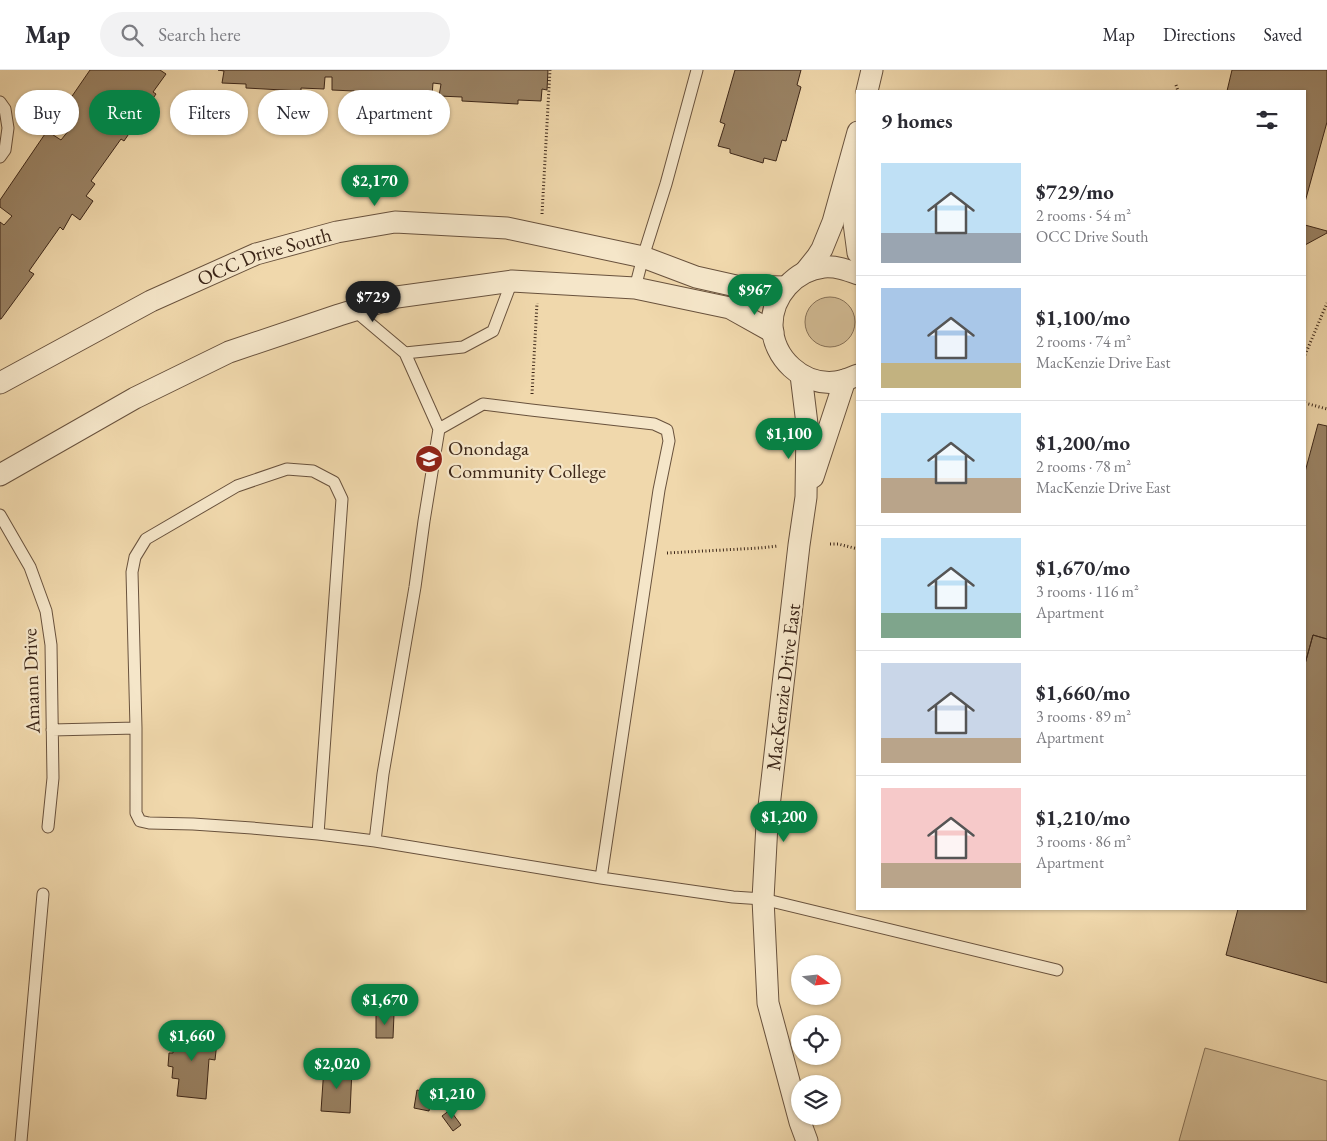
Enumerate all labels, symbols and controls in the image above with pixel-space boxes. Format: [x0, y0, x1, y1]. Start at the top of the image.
search box [100, 12, 450, 57]
text: Map [25, 19, 70, 50]
icon: search [118, 21, 146, 49]
text: Search here [158, 22, 241, 47]
text: Map [1103, 23, 1135, 46]
text: Directions [1163, 23, 1235, 46]
text: Saved [1263, 23, 1302, 46]
chip: Buy [15, 90, 79, 135]
chip: Rent [89, 90, 160, 135]
chip: Filters [170, 90, 248, 135]
chip: New [258, 90, 328, 135]
chip: Apartment [338, 90, 450, 135]
icon: filters [1253, 106, 1281, 134]
text: 9 homes [881, 107, 953, 134]
pin: $2,170 [334, 164, 416, 207]
text: $2,170 [352, 170, 398, 191]
text: $729/mo [1036, 178, 1114, 205]
icon: home [921, 183, 981, 243]
text: 2 rooms · 54 m² [1036, 205, 1131, 226]
street label: OCC Drive South [193, 221, 334, 292]
text: OCC Drive South [1036, 226, 1149, 247]
pin: $967 [725, 274, 785, 316]
text: $967 [739, 279, 771, 300]
pin: $729 [343, 280, 403, 323]
text: $729 [357, 286, 389, 307]
text: $1,100/mo [1036, 304, 1130, 331]
icon: home [921, 308, 981, 368]
text: 2 rooms · 74 m² [1036, 331, 1131, 352]
text: MacKenzie Drive East [1036, 352, 1171, 373]
pin: $1,100 [748, 418, 830, 460]
text: $1,100 [766, 423, 812, 444]
text: $1,200/mo [1036, 429, 1130, 456]
icon: home [921, 433, 981, 493]
place label: Onondaga Community College [448, 435, 606, 484]
school or university icon: Onondaga Community College [414, 444, 444, 474]
text: 2 rooms · 78 m² [1036, 456, 1131, 477]
text: MacKenzie Drive East [1036, 477, 1171, 498]
text: $1,670/mo [1036, 554, 1130, 581]
icon: home [921, 558, 981, 618]
text: 3 rooms · 116 m² [1036, 581, 1139, 602]
street label: MacKenzie Drive East [760, 601, 806, 772]
text: Apartment [1036, 602, 1104, 623]
street label: Amann Drive [16, 628, 46, 735]
text: $1,660/mo [1036, 679, 1130, 706]
icon: home [921, 683, 981, 743]
text: 3 rooms · 89 m² [1036, 706, 1131, 727]
text: Apartment [1036, 727, 1104, 748]
pin: $1,200 [743, 800, 825, 843]
text: $1,210/mo [1036, 804, 1130, 831]
text: $1,200 [761, 806, 807, 827]
icon: home [921, 808, 981, 868]
text: 3 rooms · 86 m² [1036, 831, 1131, 852]
text: Apartment [1036, 852, 1104, 873]
north arrow [791, 955, 841, 1005]
map controls [791, 955, 841, 1125]
pin: $1,670 [344, 984, 426, 1026]
text: $1,670 [362, 989, 408, 1010]
button: locate [791, 1015, 841, 1065]
pin: $1,660 [151, 1020, 233, 1062]
text: $1,660 [169, 1025, 215, 1046]
pin: $2,020 [296, 1048, 378, 1090]
text: $2,020 [314, 1053, 360, 1074]
button: layers [791, 1075, 841, 1125]
pin: $1,210 [411, 1078, 493, 1120]
text: $1,210 [429, 1083, 475, 1104]

